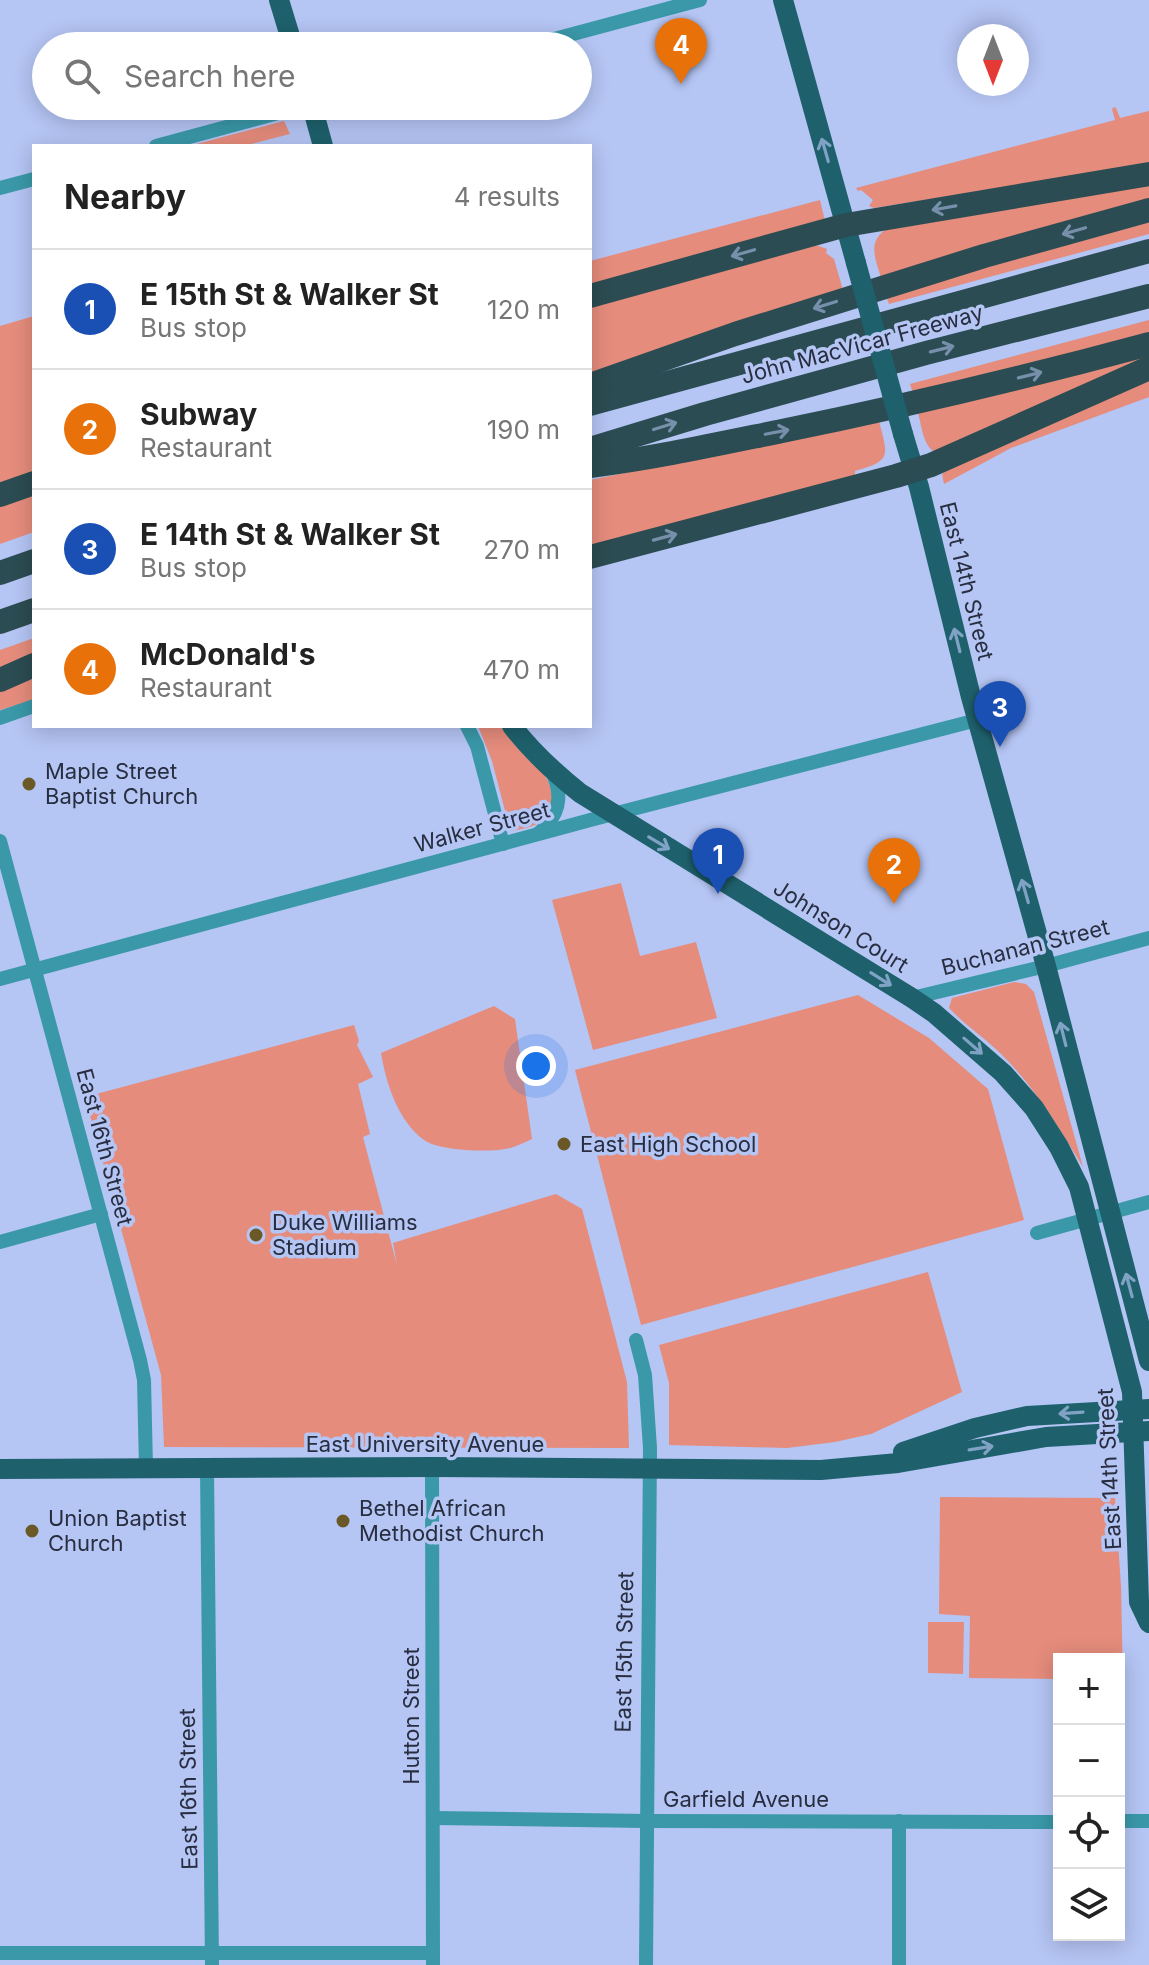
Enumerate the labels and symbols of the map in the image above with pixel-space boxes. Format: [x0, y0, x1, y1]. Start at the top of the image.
pin: 4 [655, 18, 707, 84]
north arrow [957, 24, 1029, 96]
one-way arrow [817, 138, 831, 163]
one-way arrow [932, 201, 957, 216]
one-way arrow [1061, 224, 1087, 239]
one-way arrow [731, 246, 757, 261]
street label: John MacVicar Freeway [738, 299, 986, 389]
one-way arrow [813, 299, 838, 314]
one-way arrow [929, 341, 955, 356]
one-way arrow [1017, 367, 1043, 382]
one-way arrow [651, 418, 677, 433]
one-way arrow [764, 424, 789, 439]
street label: East 14th Street [935, 499, 999, 663]
one-way arrow [652, 529, 678, 544]
one-way arrow [948, 628, 963, 653]
pin: 3 [974, 681, 1026, 747]
place label: Maple Street Baptist Church [45, 758, 198, 809]
marker: Maple Street Baptist Church [20, 775, 38, 793]
street label: Walker Street [411, 796, 553, 858]
pin: 1 [692, 828, 744, 894]
one-way arrow [647, 836, 670, 852]
pin: 2 [868, 838, 920, 904]
street label: Johnson Court [769, 874, 913, 978]
one-way arrow [1017, 878, 1032, 904]
street label: Buchanan Street [938, 914, 1112, 980]
one-way arrow [869, 972, 892, 988]
one-way arrow [1055, 1021, 1070, 1047]
one-way arrow [962, 1037, 982, 1055]
your location [516, 1046, 556, 1086]
street label: East 16th Street [72, 1066, 138, 1228]
place label: East High School [580, 1131, 756, 1157]
marker: East High School [555, 1135, 573, 1153]
place label: Duke Williams Stadium [272, 1209, 418, 1260]
marker: Duke Williams Stadium [247, 1226, 265, 1244]
one-way arrow [1121, 1273, 1136, 1299]
street label: East 14th Street [1092, 1387, 1126, 1551]
one-way arrow [1058, 1406, 1085, 1421]
street label: East University Avenue [306, 1431, 544, 1457]
one-way arrow [968, 1440, 993, 1455]
place label: Bethel African Methodist Church [359, 1495, 544, 1546]
place label: Union Baptist Church [48, 1505, 187, 1556]
marker: Bethel African Methodist Church [334, 1512, 352, 1530]
marker: Union Baptist Church [23, 1522, 41, 1540]
street label: East 15th Street [610, 1571, 638, 1733]
street label: Hutton Street [398, 1647, 424, 1785]
street label: East 16th Street [174, 1708, 202, 1870]
street label: Garfield Avenue [663, 1786, 829, 1812]

